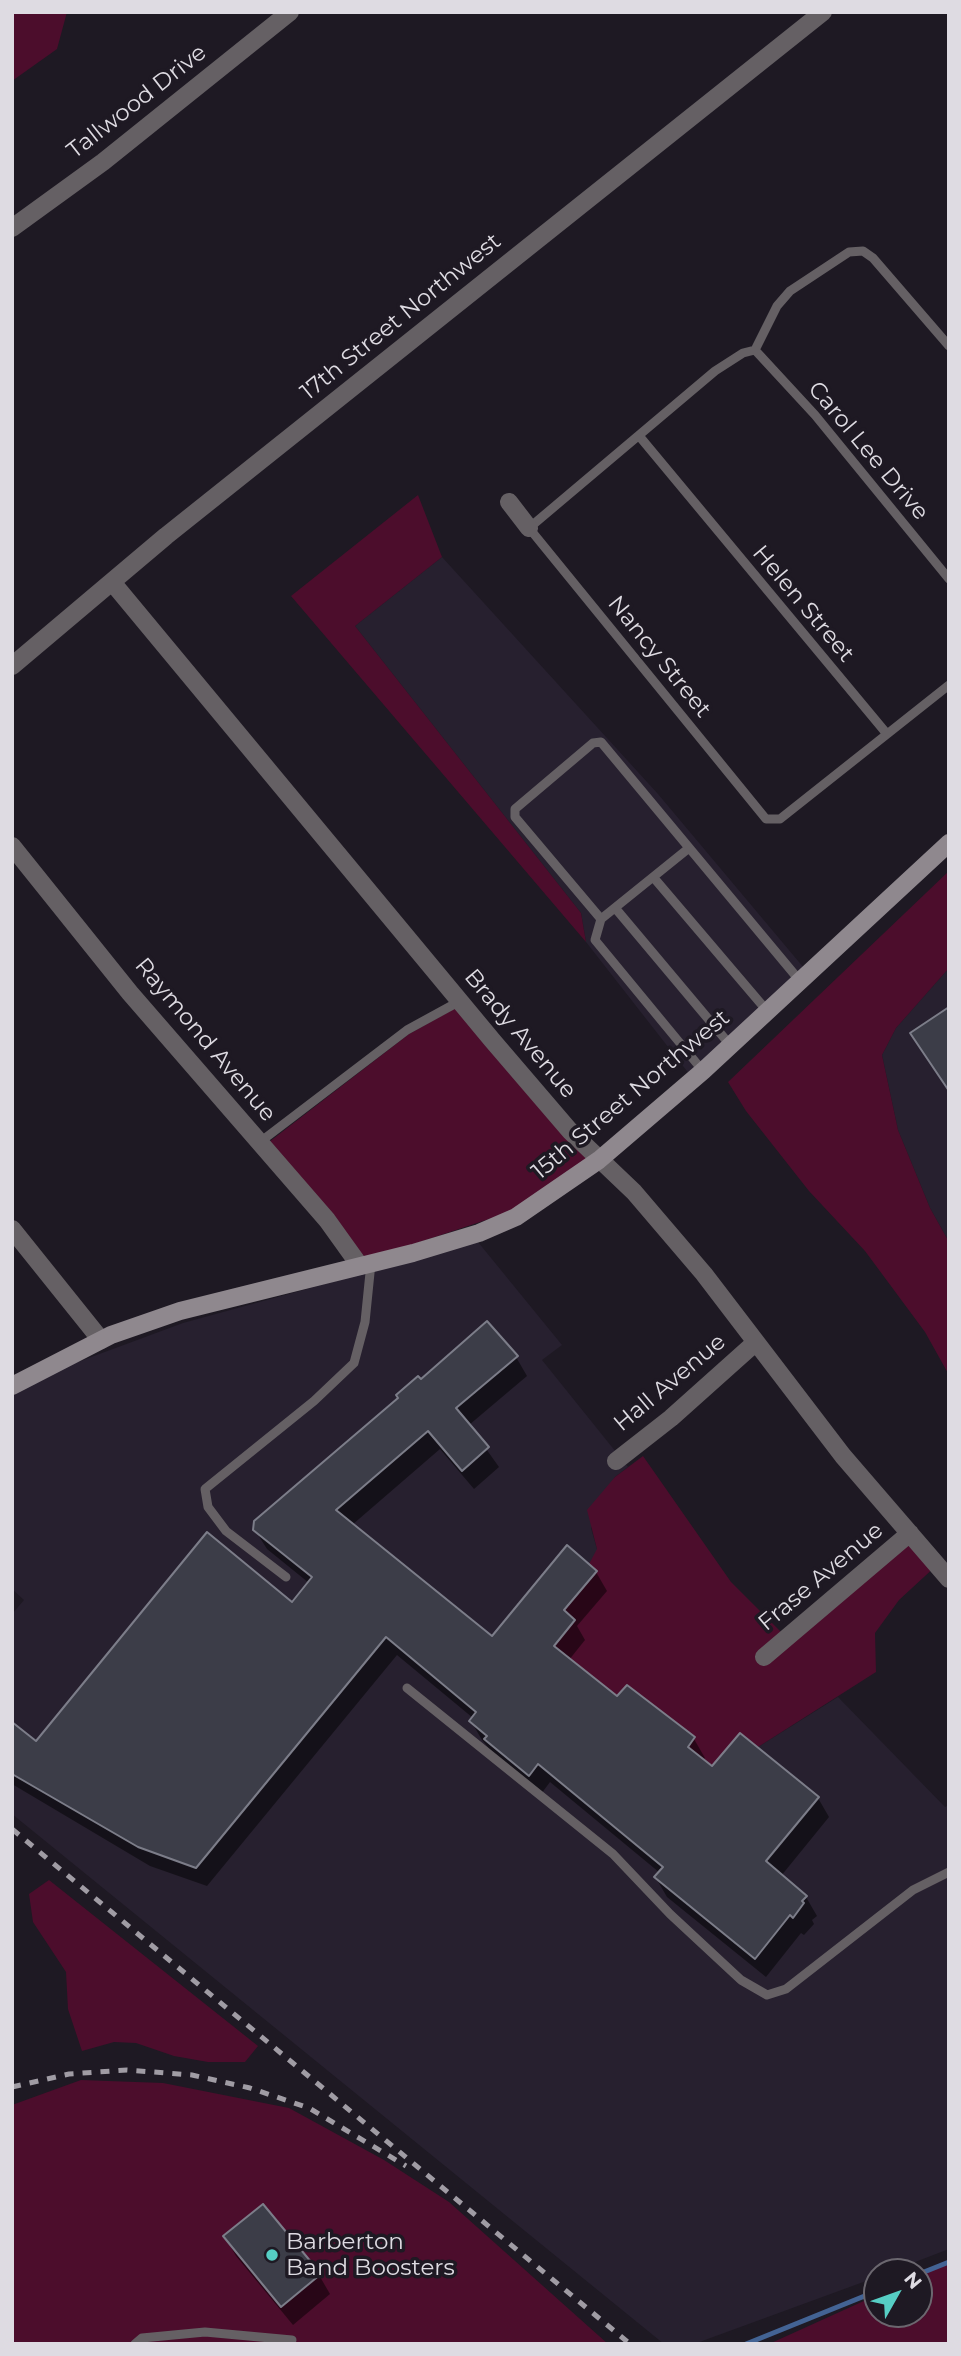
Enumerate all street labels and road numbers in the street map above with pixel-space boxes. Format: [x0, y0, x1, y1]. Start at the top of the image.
street label: Tallwood Drive [62, 39, 212, 165]
street label: 17th Street Northwest [295, 228, 507, 406]
street label: Carol Lee Drive [802, 376, 934, 526]
street label: Helen Street [746, 540, 860, 668]
street label: Nancy Street [601, 591, 717, 723]
street label: Raymond Avenue [129, 953, 281, 1127]
street label: Brady Avenue [458, 964, 582, 1104]
street label: 15th Street Northwest [527, 1004, 735, 1186]
street label: Hall Avenue [608, 1328, 732, 1438]
street label: Frase Avenue [753, 1517, 889, 1637]

